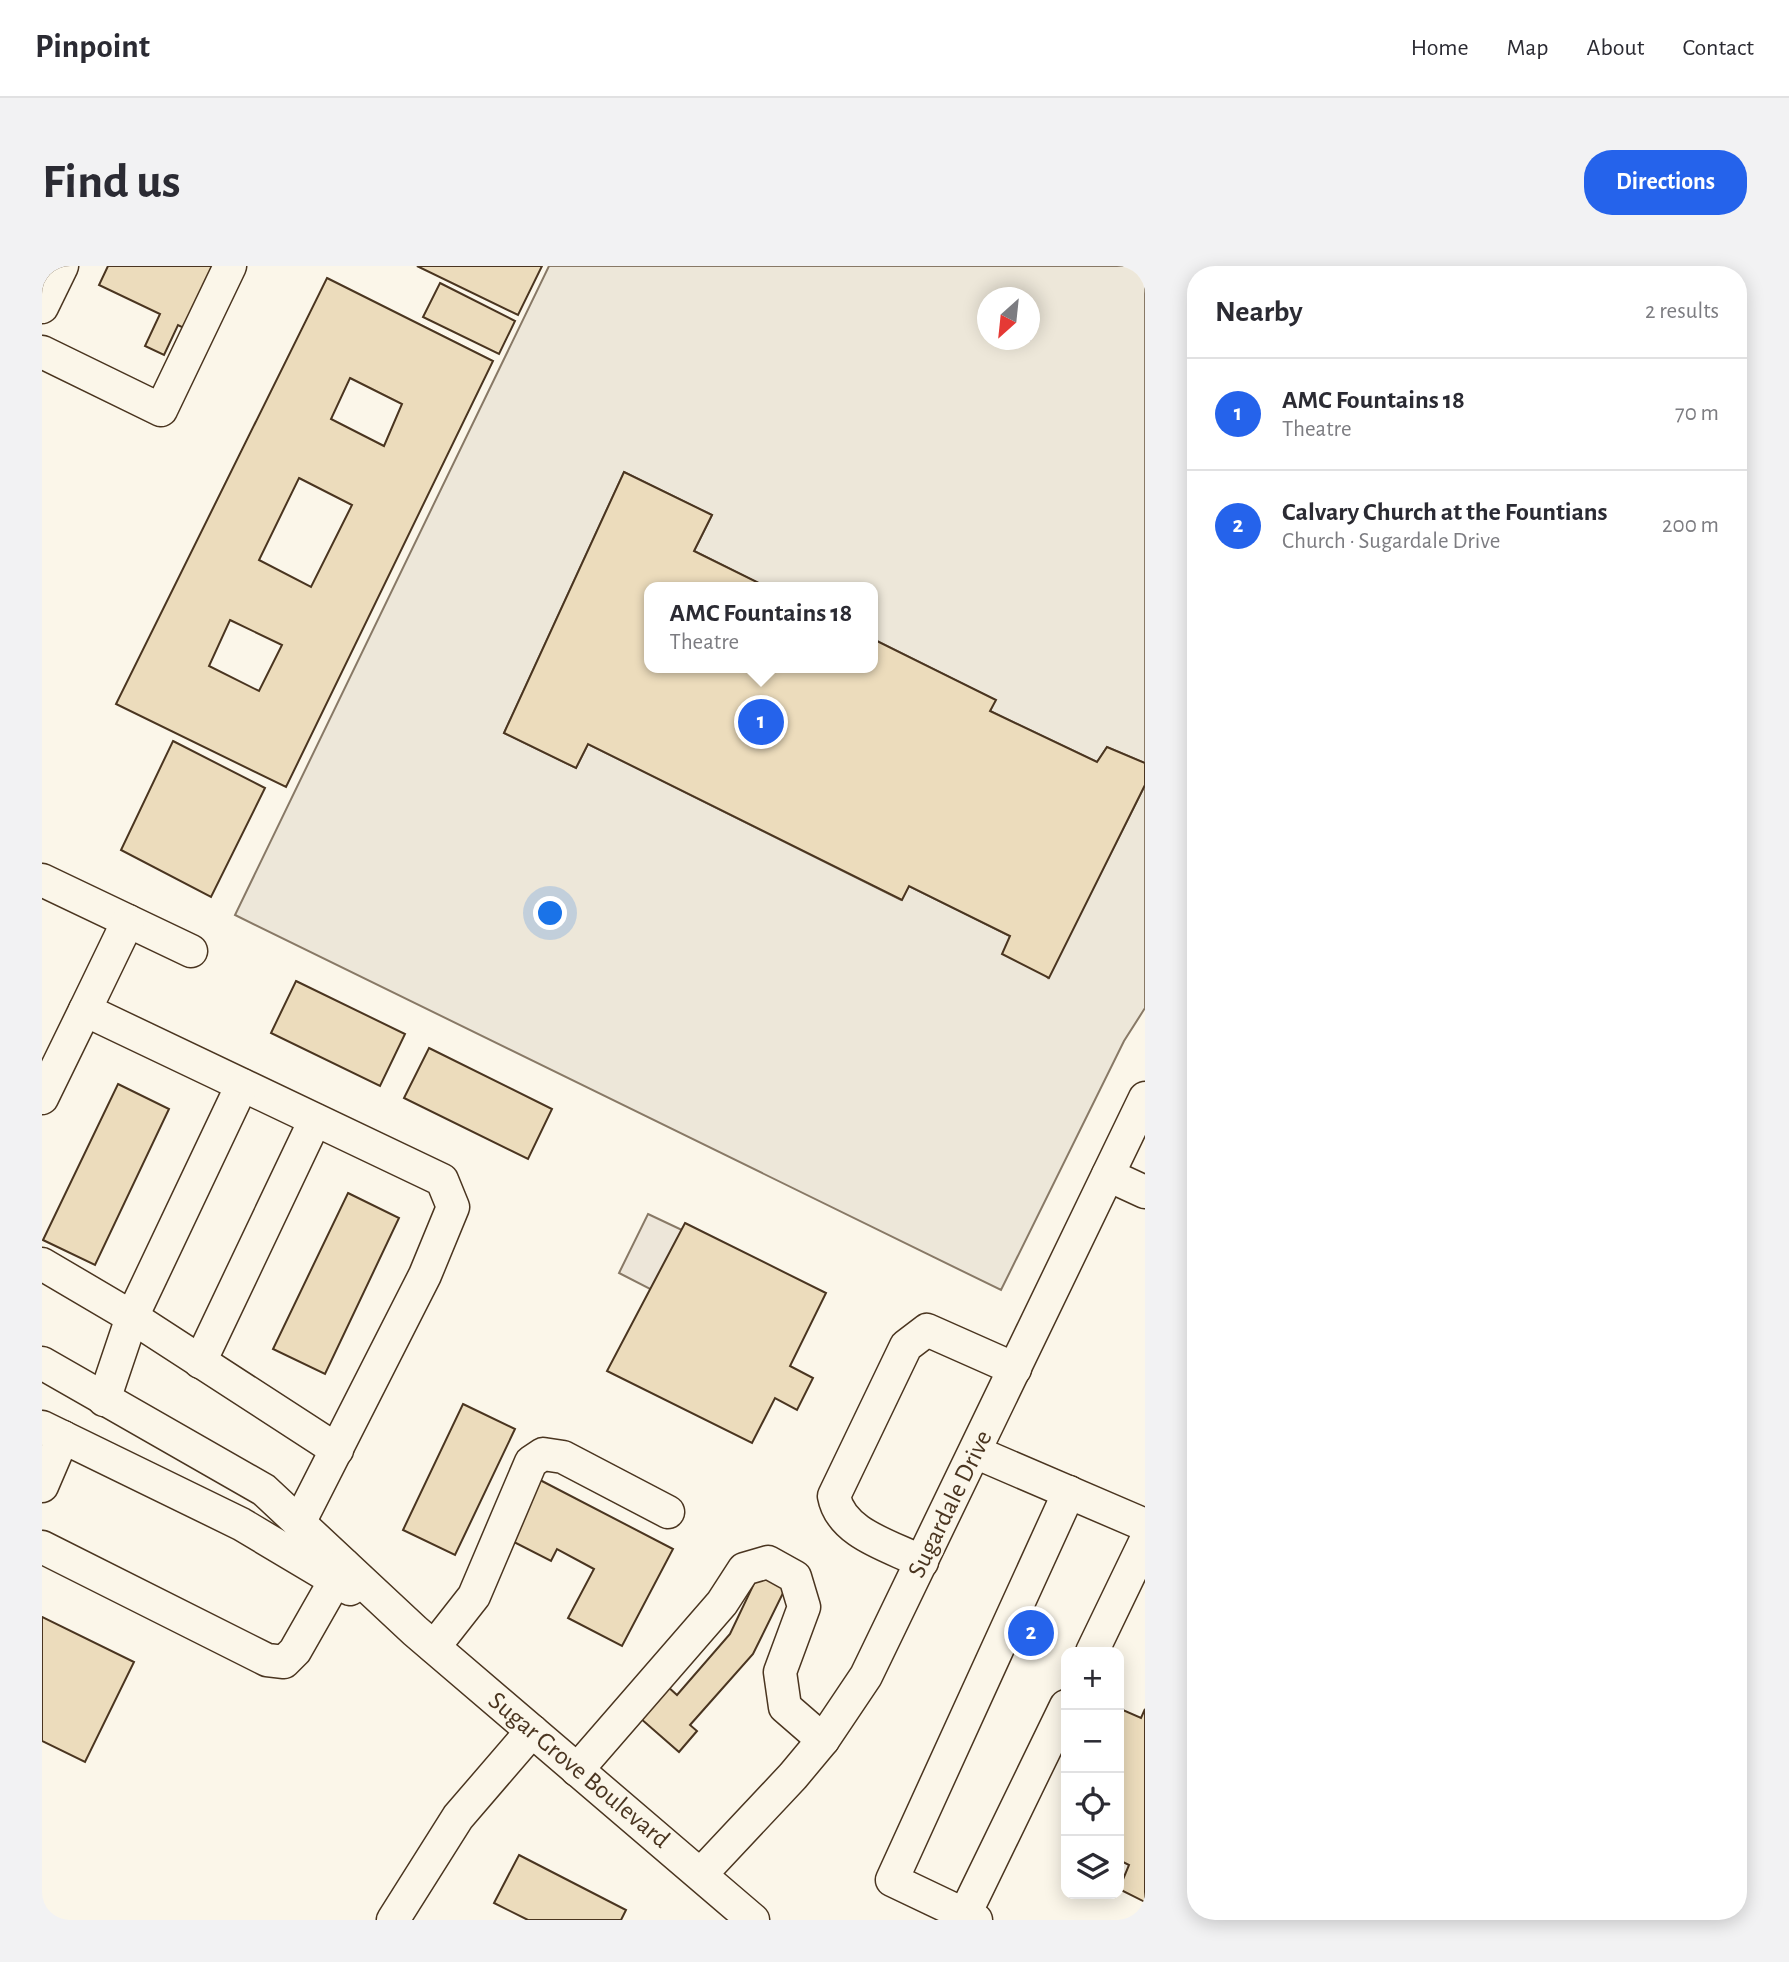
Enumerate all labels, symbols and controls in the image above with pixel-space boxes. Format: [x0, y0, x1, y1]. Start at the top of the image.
text: Pinpoint [35, 31, 150, 64]
text: Home [1411, 36, 1469, 60]
text: Map [1507, 36, 1549, 60]
text: About [1587, 36, 1644, 60]
text: Contact [1682, 36, 1754, 60]
button: Directions [1584, 150, 1747, 215]
text: Find us [42, 158, 181, 207]
north arrow [977, 287, 1040, 350]
text: Nearby [1215, 297, 1303, 327]
text: 2 results [1645, 300, 1719, 323]
text: AMC Fountains 18 [1282, 387, 1465, 413]
text: 1 [1234, 402, 1242, 425]
text: 70 m [1675, 402, 1719, 425]
text: Theatre [1282, 418, 1352, 441]
text: Calvary Church at the Fountians [1282, 499, 1608, 525]
text: 2 [1233, 514, 1243, 537]
text: 200 m [1662, 514, 1719, 537]
text: Church · Sugardale Drive [1282, 530, 1500, 553]
popup [644, 582, 878, 673]
text: AMC Fountains 18 [670, 600, 852, 626]
text: Theatre [670, 631, 739, 654]
pin: 1 [738, 696, 784, 748]
your location [533, 896, 567, 930]
street label: Sugardale Drive [903, 1426, 997, 1582]
pin: 2 [1008, 1607, 1054, 1659]
map controls [1061, 1647, 1124, 1899]
button: + [1061, 1647, 1124, 1710]
street label: Sugar Grove Boulevard [484, 1687, 674, 1853]
button: − [1061, 1710, 1124, 1773]
button: locate [1061, 1773, 1124, 1836]
button: layers [1061, 1836, 1124, 1899]

